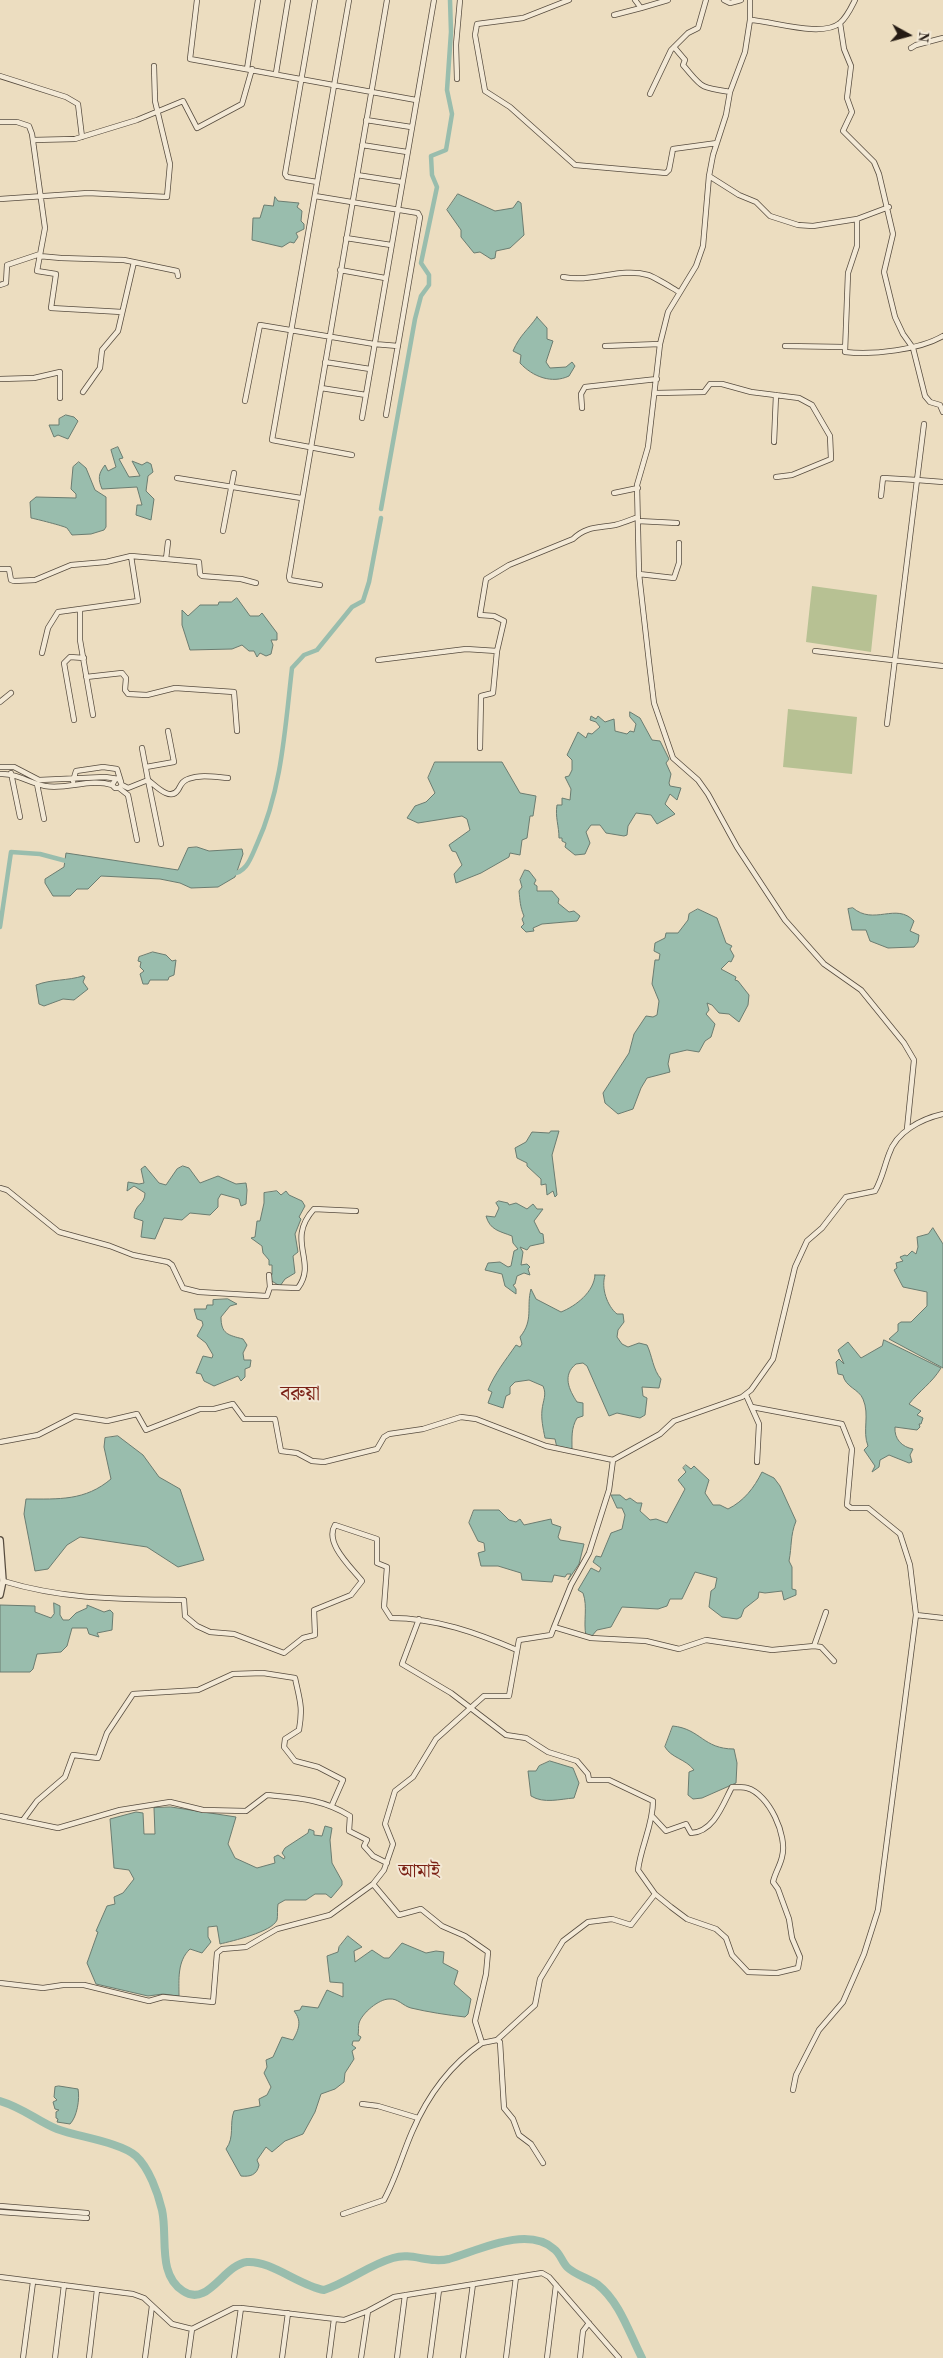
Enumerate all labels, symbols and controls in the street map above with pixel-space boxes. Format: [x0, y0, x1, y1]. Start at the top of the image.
north arrow [883, 10, 933, 60]
text: N [915, 31, 930, 43]
district label: বরুয়া [280, 1383, 320, 1407]
district label: আমাই [398, 1861, 440, 1883]

